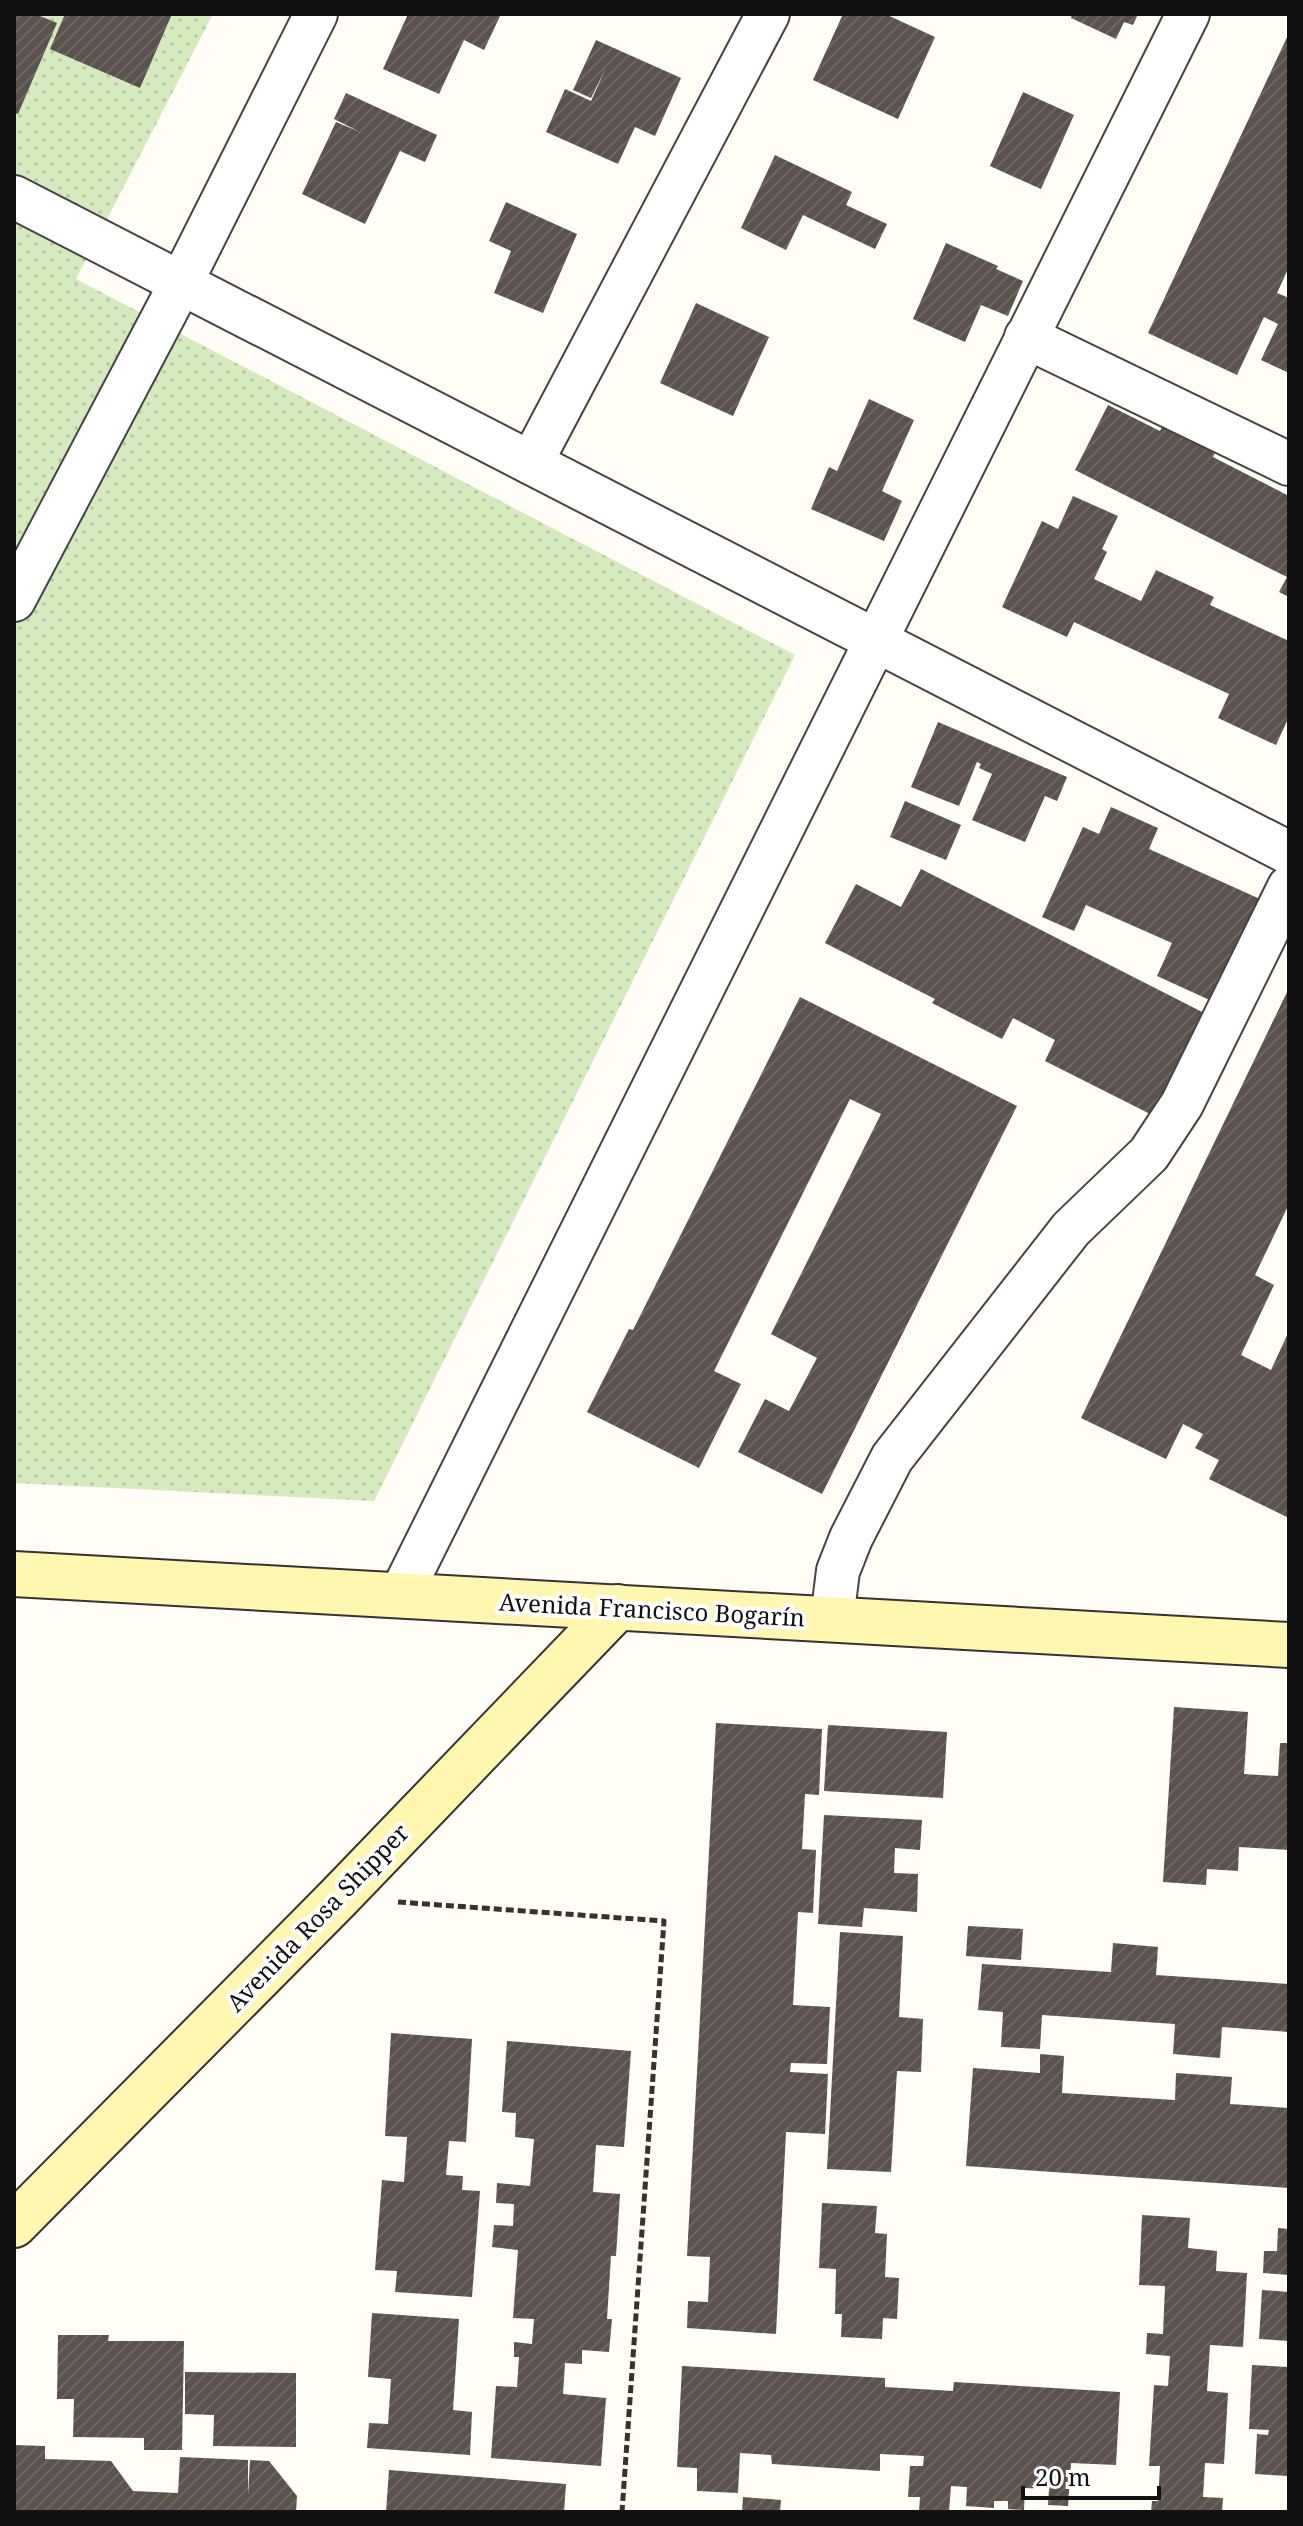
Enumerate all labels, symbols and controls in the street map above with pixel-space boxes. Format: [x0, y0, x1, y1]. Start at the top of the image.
street label: Avenida Francisco Bogarín [498, 1585, 806, 1633]
street label: Avenida Rosa Shipper [218, 1816, 416, 2018]
scale bar [1023, 2450, 1159, 2500]
text: 20 m [1035, 2460, 1091, 2493]

